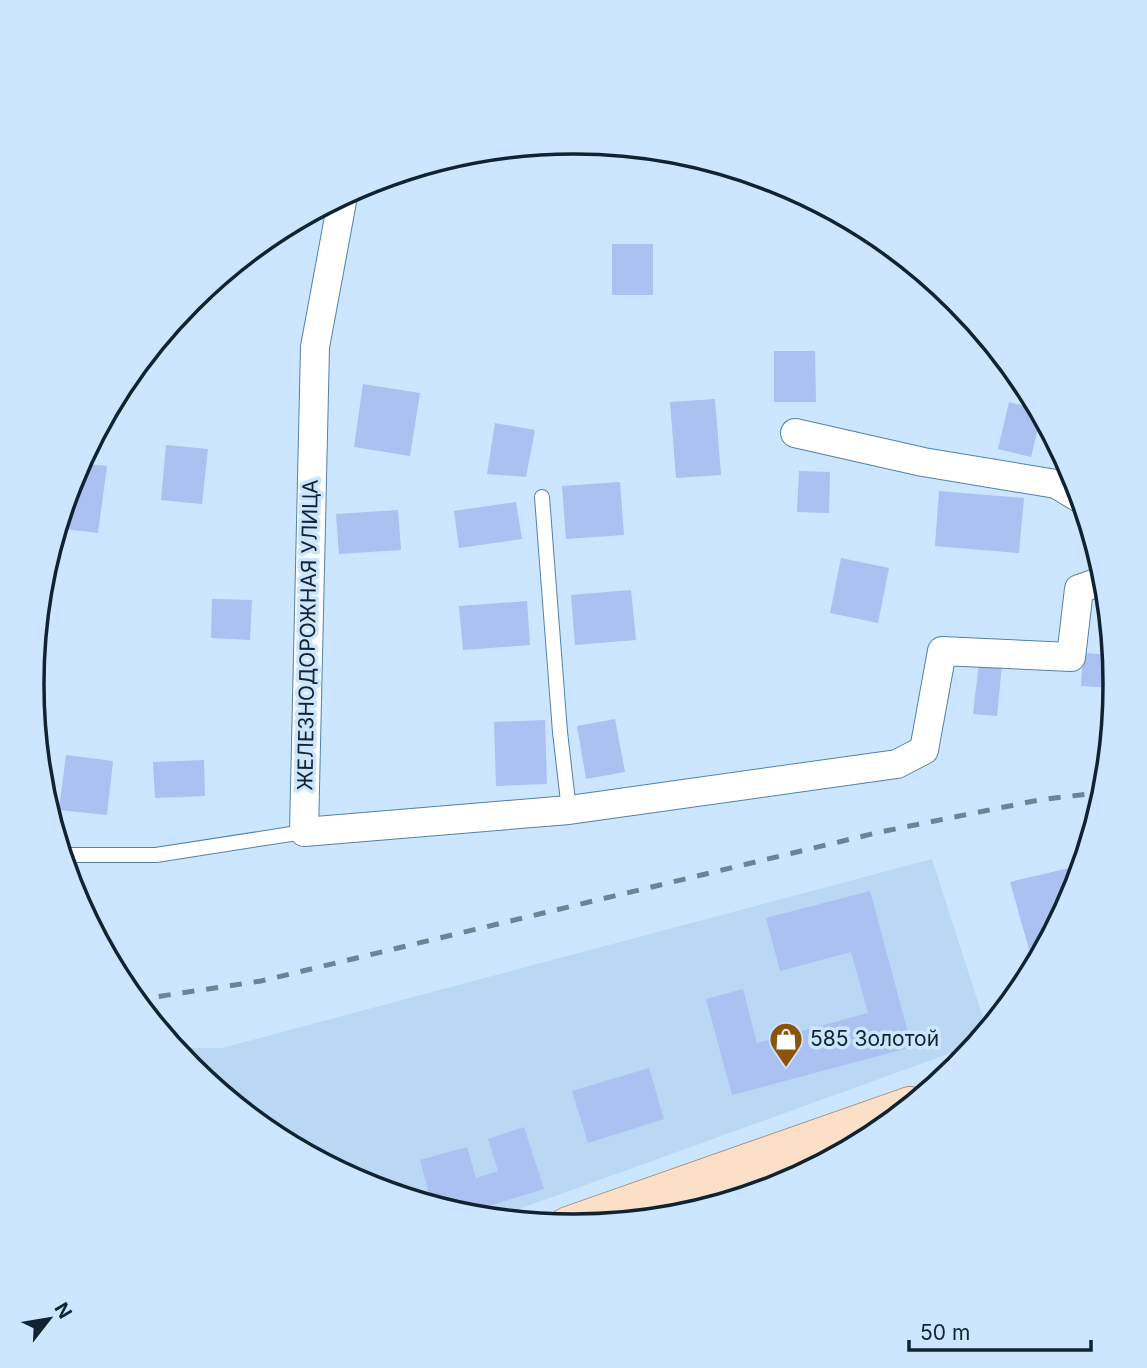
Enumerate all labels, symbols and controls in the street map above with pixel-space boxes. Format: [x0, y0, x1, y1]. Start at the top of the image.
street label: ЖЕЛЕЗНОДОРОЖНАЯ УЛИЦА [292, 479, 323, 791]
shop icon: 585 Золотой [767, 1020, 805, 1069]
place label: 585 Золотой [810, 1026, 939, 1051]
north arrow [14, 1284, 84, 1354]
text: N [50, 1298, 77, 1323]
scale bar [909, 1308, 1091, 1352]
text: 50 m [920, 1320, 970, 1345]

